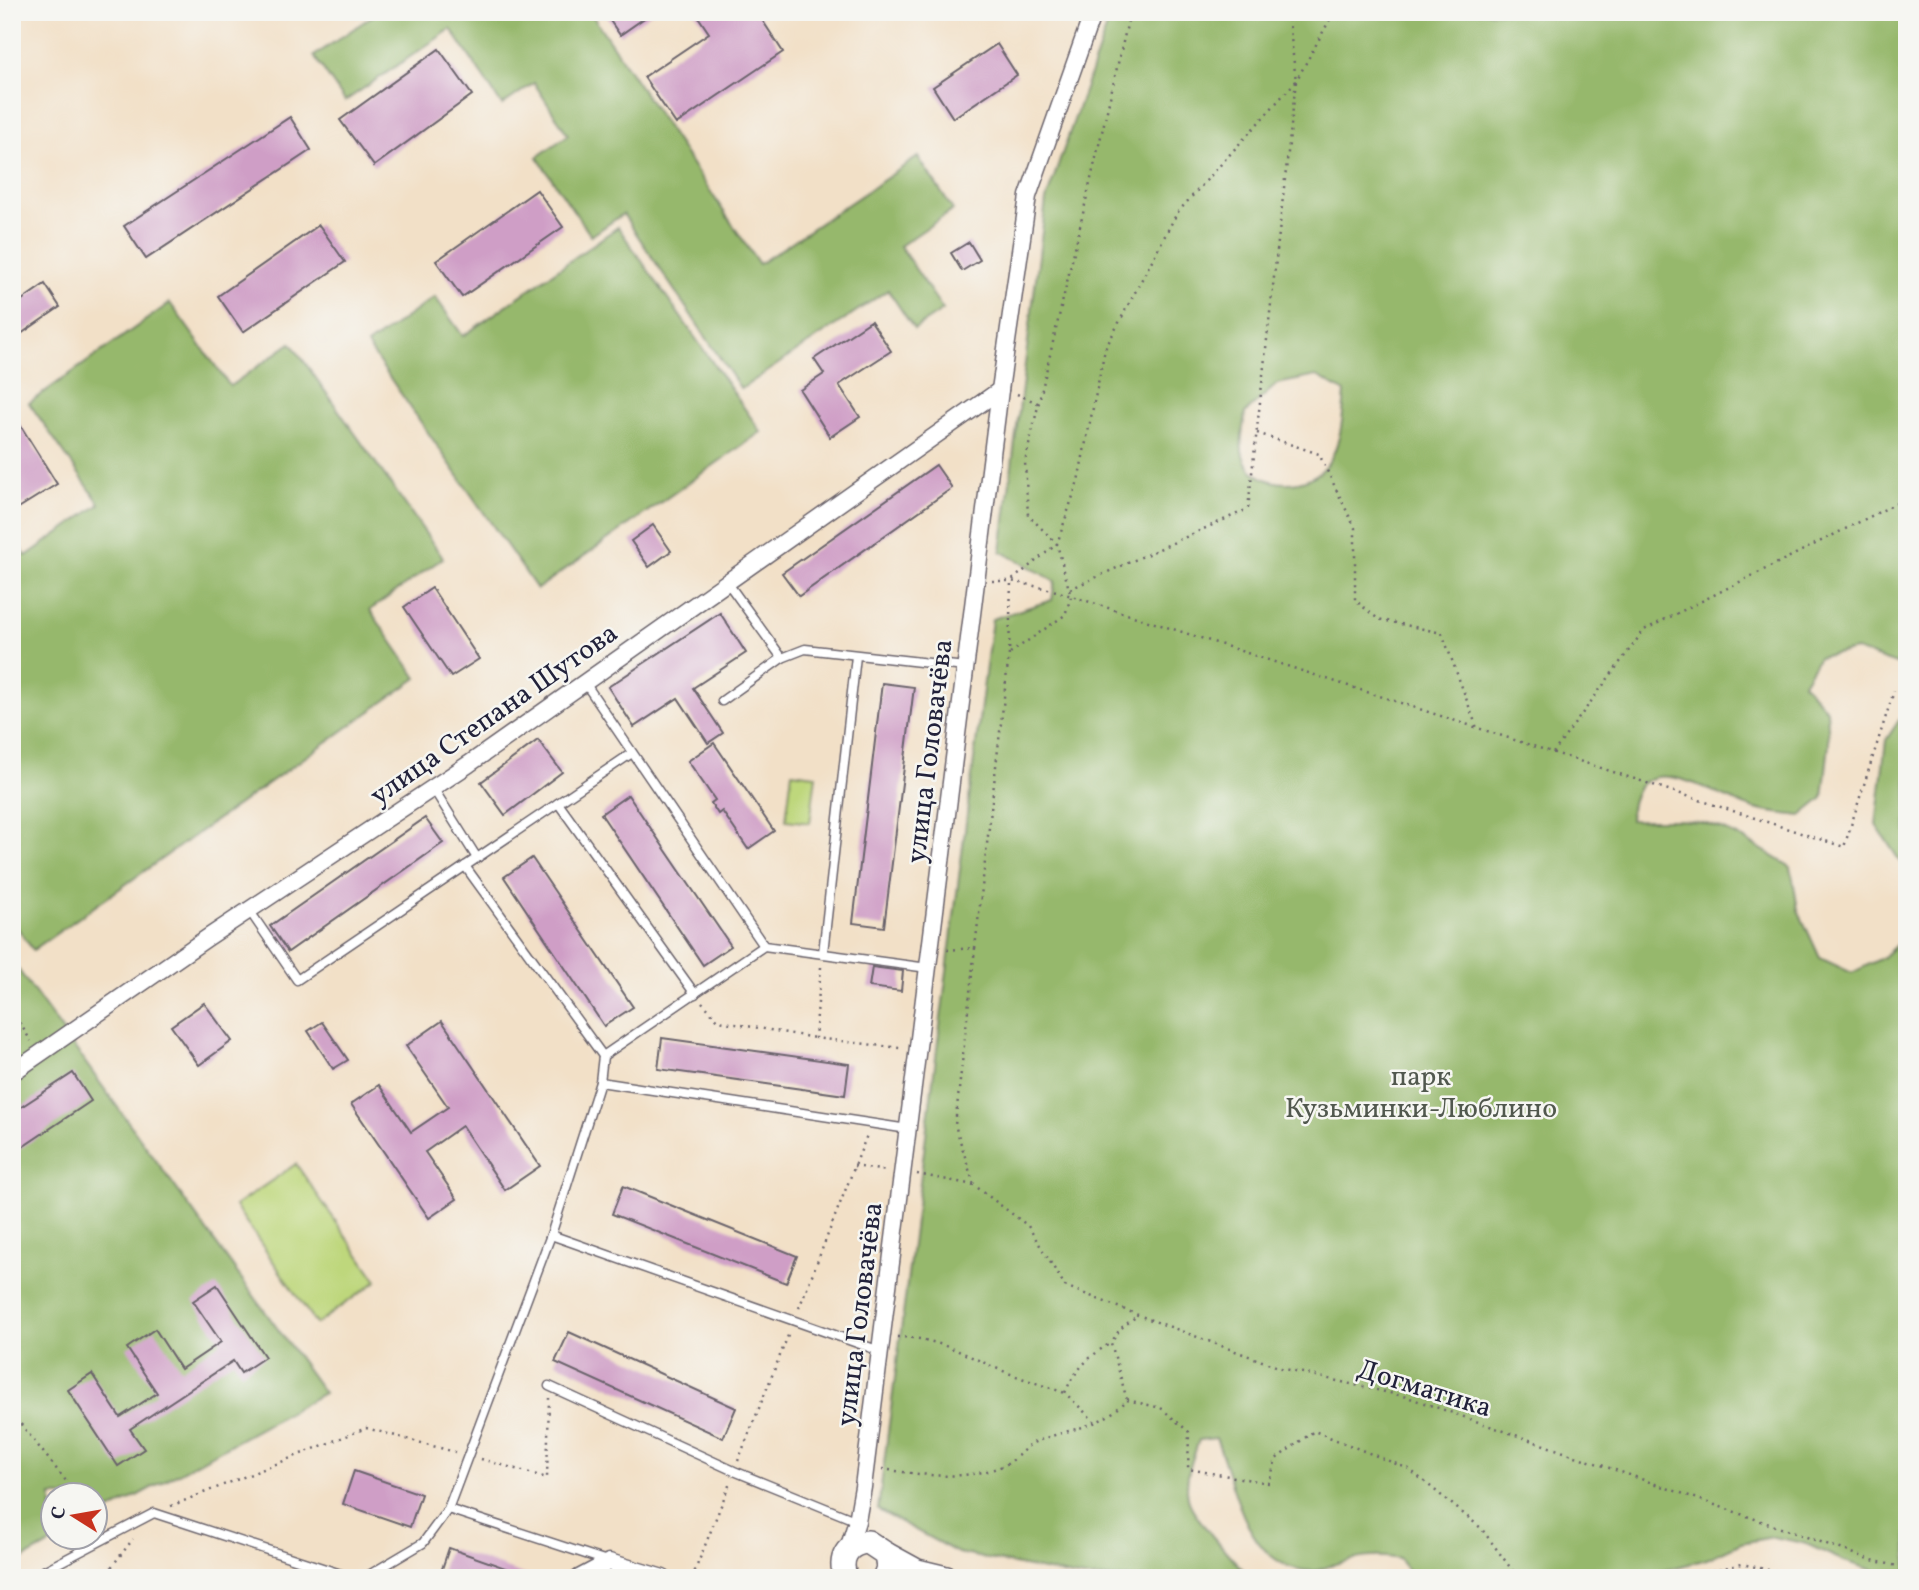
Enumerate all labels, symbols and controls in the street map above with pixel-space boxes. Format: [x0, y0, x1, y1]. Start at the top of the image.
street label: улица Степана Шутова [363, 615, 626, 816]
street label: улица Головачёва [897, 637, 964, 866]
park label: парк Кузьминки-Люблино [1285, 1058, 1557, 1129]
street label: улица Головачёва [827, 1200, 894, 1429]
street label: Догматика [1352, 1350, 1496, 1428]
north arrow [38, 1482, 108, 1552]
text: С [45, 1505, 73, 1522]

